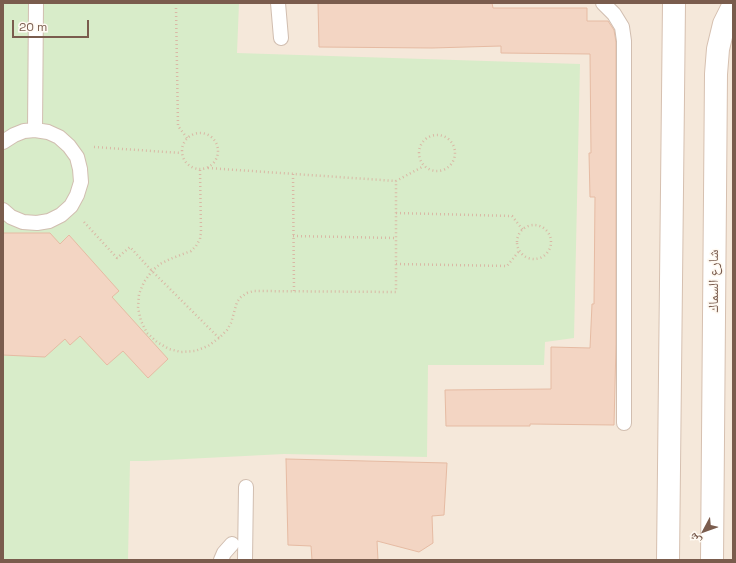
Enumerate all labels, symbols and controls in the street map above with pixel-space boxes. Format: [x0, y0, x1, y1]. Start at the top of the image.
scale bar [14, 12, 91, 38]
text: 20 m [19, 19, 47, 35]
street label: شارع السماك [706, 250, 722, 312]
north arrow [684, 511, 724, 551]
text: ش [686, 530, 704, 548]

